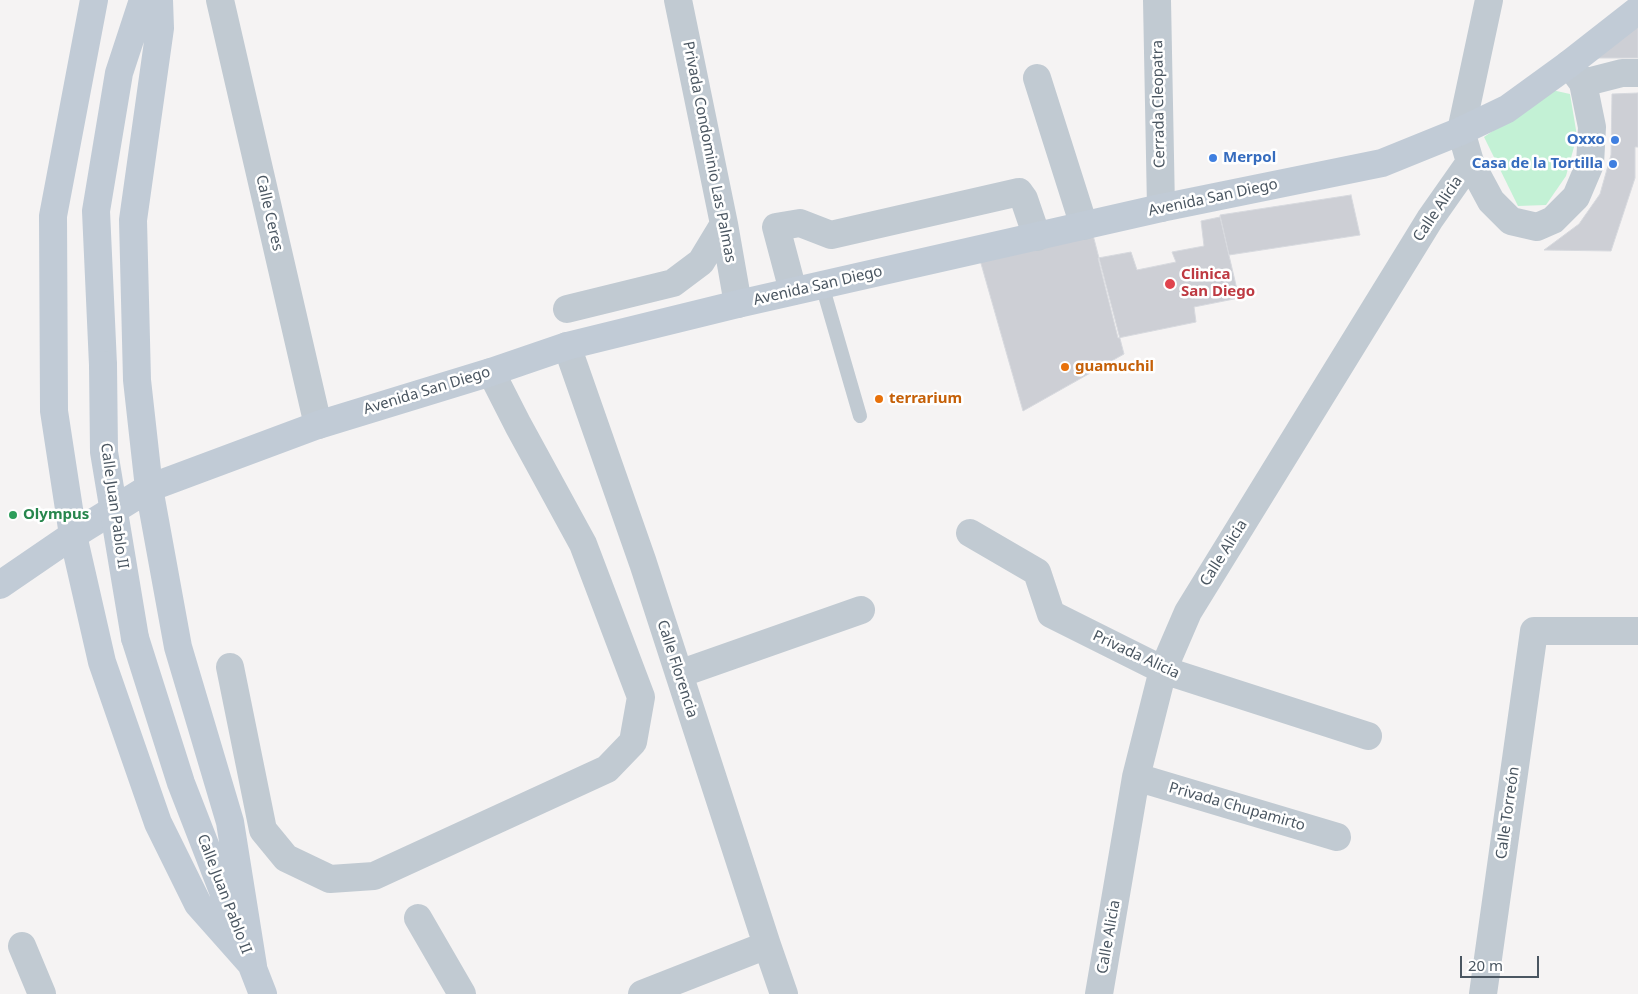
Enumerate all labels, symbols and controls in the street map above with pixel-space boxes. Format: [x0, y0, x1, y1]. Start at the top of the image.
street label: Privada Condominio Las Palmas [679, 40, 739, 264]
street label: Cerrada Cleopatra [1149, 40, 1169, 168]
place label: Oxxo [1567, 131, 1605, 149]
marker: Oxxo [1609, 134, 1621, 146]
place label: Merpol [1223, 149, 1276, 167]
marker: Merpol [1207, 152, 1219, 164]
place label: Casa de la Tortilla [1472, 155, 1603, 173]
marker: Casa de la Tortilla [1607, 158, 1619, 170]
street label: Calle Ceres [252, 173, 286, 253]
street label: Calle Alicia [1410, 173, 1466, 245]
street label: Avenida San Diego [1147, 176, 1279, 220]
street label: Avenida San Diego [752, 262, 884, 310]
place label: Clinica San Diego [1181, 266, 1255, 301]
marker: Clinica San Diego [1163, 277, 1177, 291]
place label: guamuchil [1075, 358, 1154, 376]
marker: guamuchil [1059, 361, 1071, 373]
street label: Avenida San Diego [361, 363, 493, 419]
place label: terrarium [889, 390, 962, 408]
marker: terrarium [873, 393, 885, 405]
street label: Calle Juan Pablo II [96, 442, 132, 570]
place label: Olympus [23, 506, 89, 524]
marker: Olympus [7, 509, 19, 521]
street label: Calle Alicia [1197, 517, 1251, 589]
street label: Calle Florencia [653, 618, 701, 720]
street label: Privada Alicia [1090, 627, 1182, 683]
street label: Calle Torreón [1493, 766, 1523, 860]
street label: Privada Chupamirto [1167, 779, 1307, 835]
street label: Calle Juan Pablo II [193, 832, 255, 956]
street label: Calle Alicia [1094, 899, 1124, 975]
scale bar [1463, 946, 1542, 978]
text: 20 m [1468, 955, 1503, 975]

